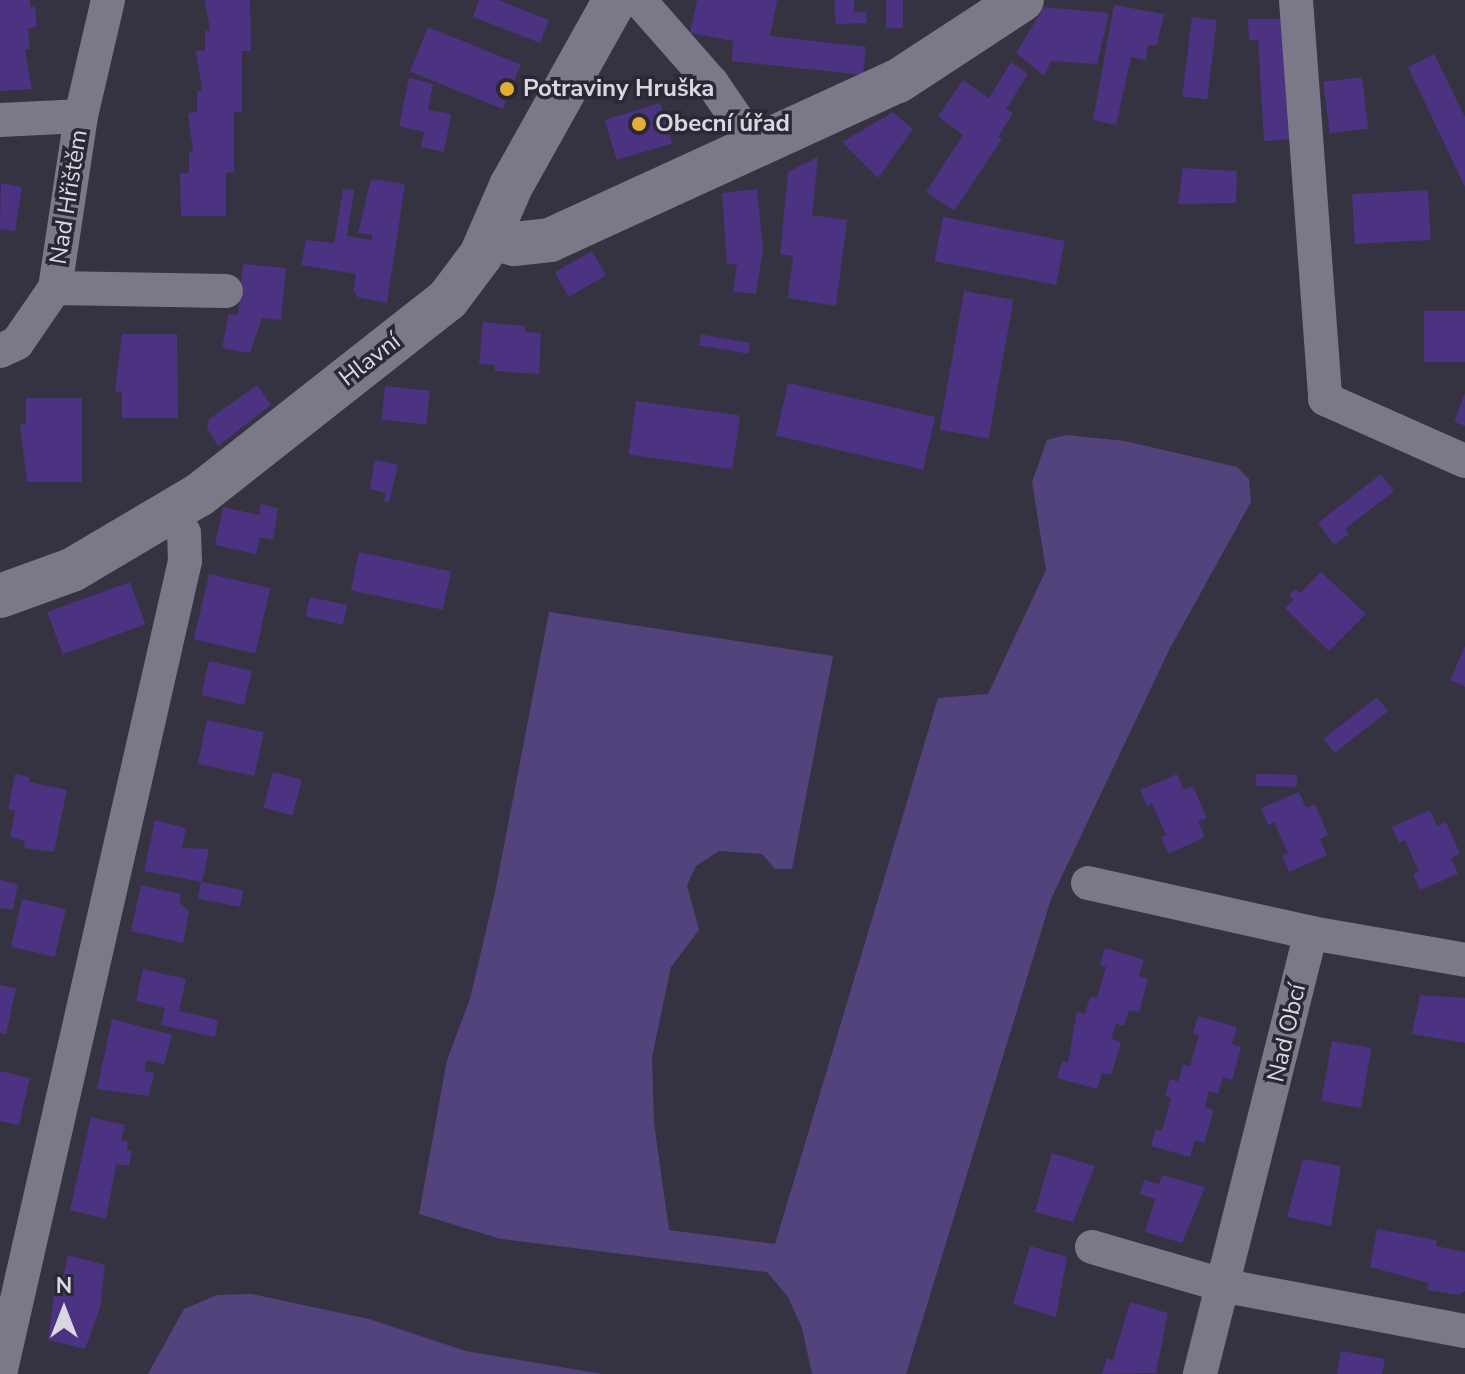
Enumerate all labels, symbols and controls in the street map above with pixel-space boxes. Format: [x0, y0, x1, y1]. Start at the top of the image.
place label: Potraviny Hruška [523, 75, 714, 103]
marker: Potraviny Hruška [498, 80, 516, 98]
place label: Obecní úřad [655, 110, 790, 138]
marker: Obecní úřad [630, 115, 648, 133]
street label: Nad Hřištěm [44, 128, 94, 266]
street label: Hlavní [334, 327, 406, 393]
street label: Nad Obcí [1262, 981, 1312, 1085]
north arrow [24, 1270, 104, 1350]
text: N [56, 1271, 72, 1301]

